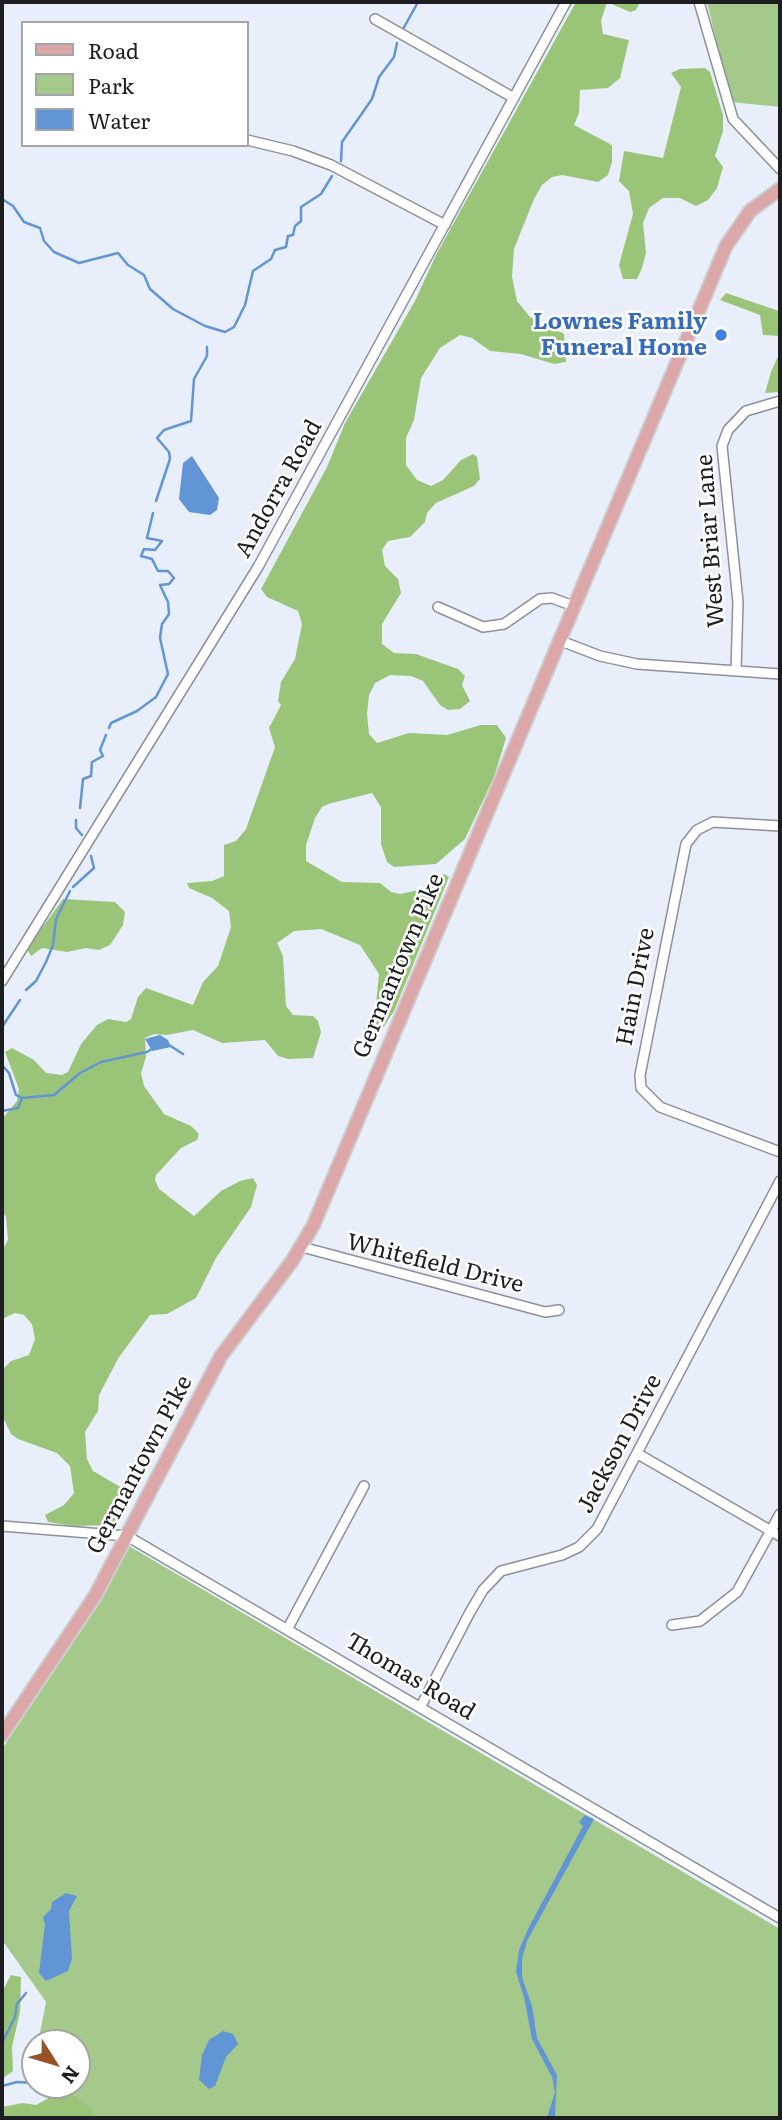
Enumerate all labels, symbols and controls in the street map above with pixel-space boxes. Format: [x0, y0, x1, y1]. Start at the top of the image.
legend [21, 21, 248, 147]
text: Road [88, 34, 139, 65]
text: Park [88, 69, 134, 100]
text: Water [88, 104, 150, 135]
place label: Lownes Family Funeral Home [533, 308, 707, 362]
marker: Lownes Family Funeral Home [713, 327, 729, 343]
street label: Andorra Road [230, 415, 328, 563]
street label: West Briar Lane [691, 453, 731, 629]
street label: Germantown Pike [348, 869, 450, 1063]
street label: Hain Drive [611, 926, 661, 1048]
street label: Whitefield Drive [344, 1229, 526, 1299]
street label: Jackson Drive [572, 1370, 668, 1518]
street label: Germantown Pike [81, 1371, 199, 1559]
street label: Thomas Road [340, 1627, 480, 1727]
north arrow [21, 2029, 91, 2099]
text: N [55, 2061, 87, 2090]

